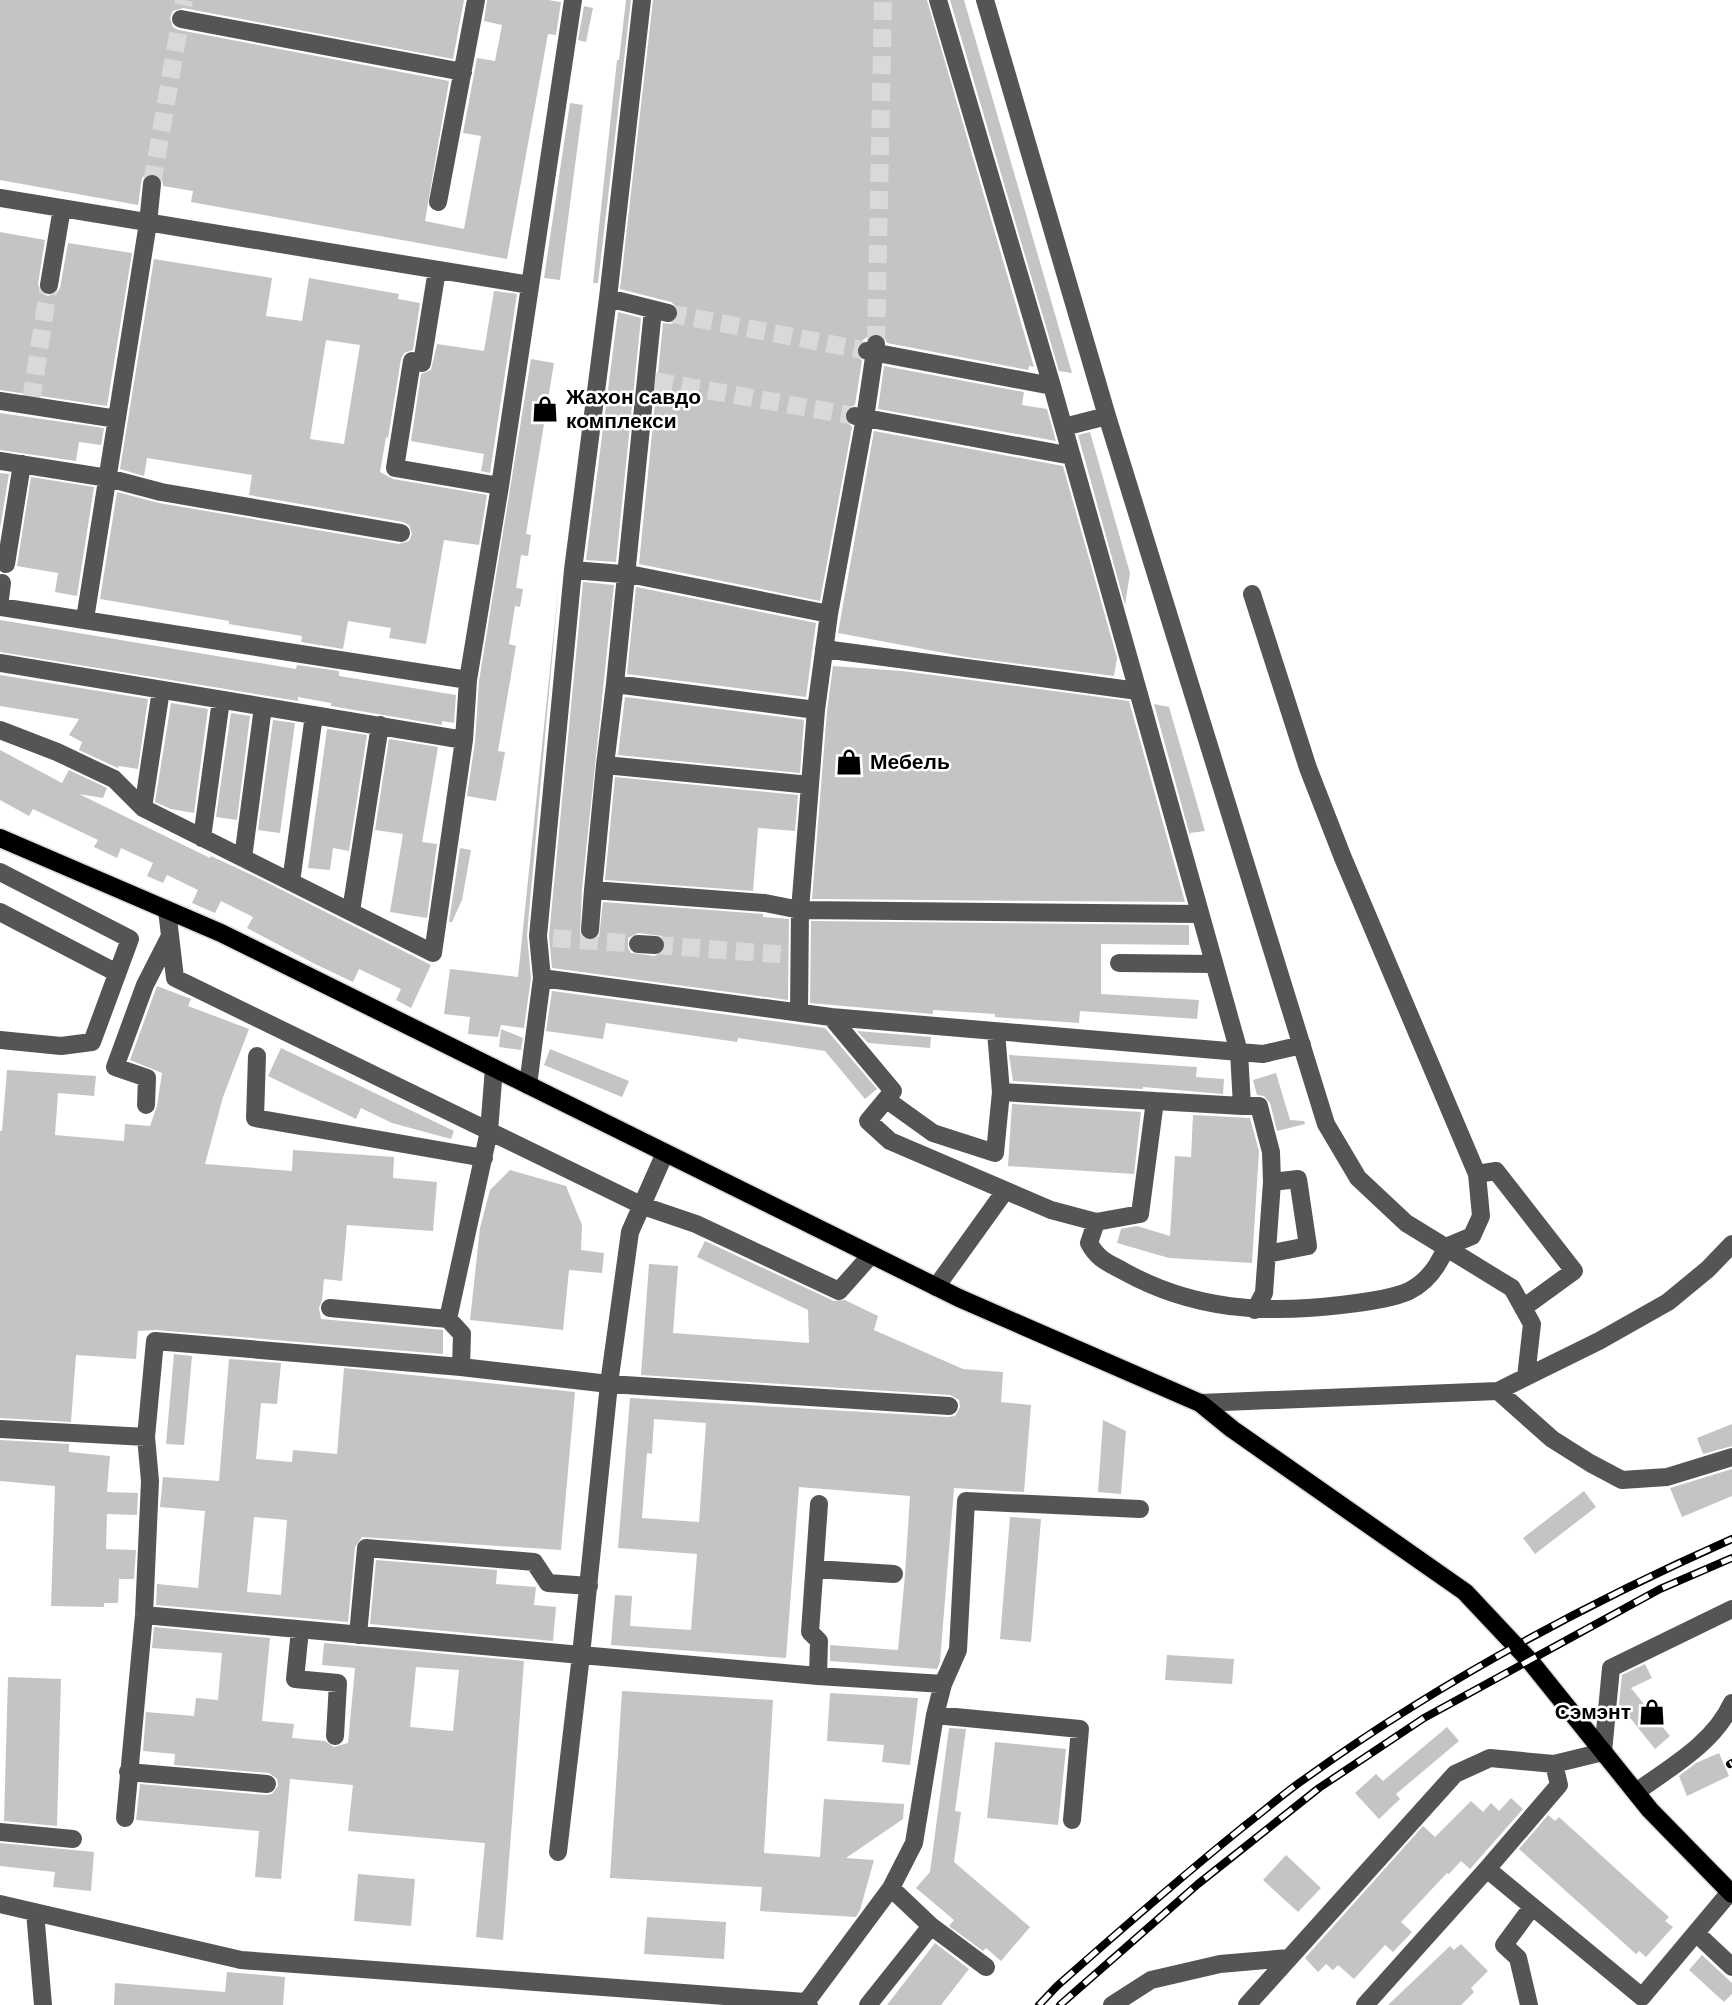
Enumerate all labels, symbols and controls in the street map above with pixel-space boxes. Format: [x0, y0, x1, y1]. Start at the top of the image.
place label: Жахон савдо комплекси [565, 383, 701, 435]
shop icon: Жахон савдо комплекси [530, 394, 560, 424]
shop icon: Мебель [834, 747, 864, 777]
place label: Мебель [870, 748, 950, 776]
shop icon: Сэмэнт [1637, 1697, 1667, 1727]
place label: Сэмэнт [1555, 1698, 1631, 1726]

